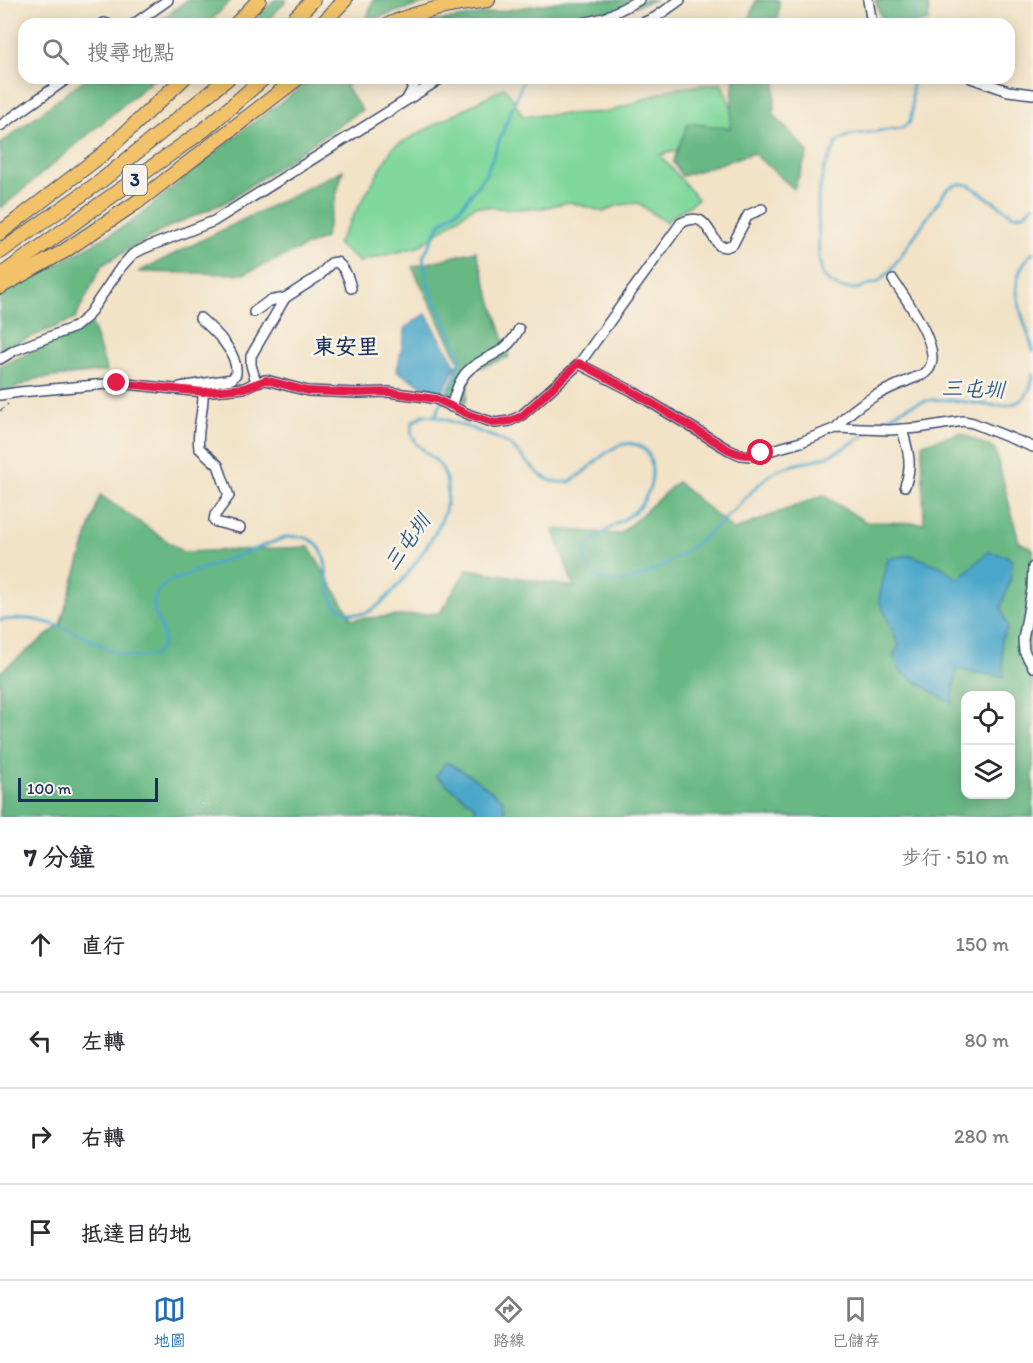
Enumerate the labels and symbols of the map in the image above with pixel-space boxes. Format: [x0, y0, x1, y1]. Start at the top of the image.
road number: 3 [123, 165, 147, 195]
district label: 東安里 [313, 333, 379, 360]
route end [103, 369, 129, 395]
water label: 三屯圳 [941, 375, 1007, 402]
route start [747, 439, 773, 465]
water label: 三屯圳 [378, 507, 436, 575]
scale bar [18, 775, 158, 802]

